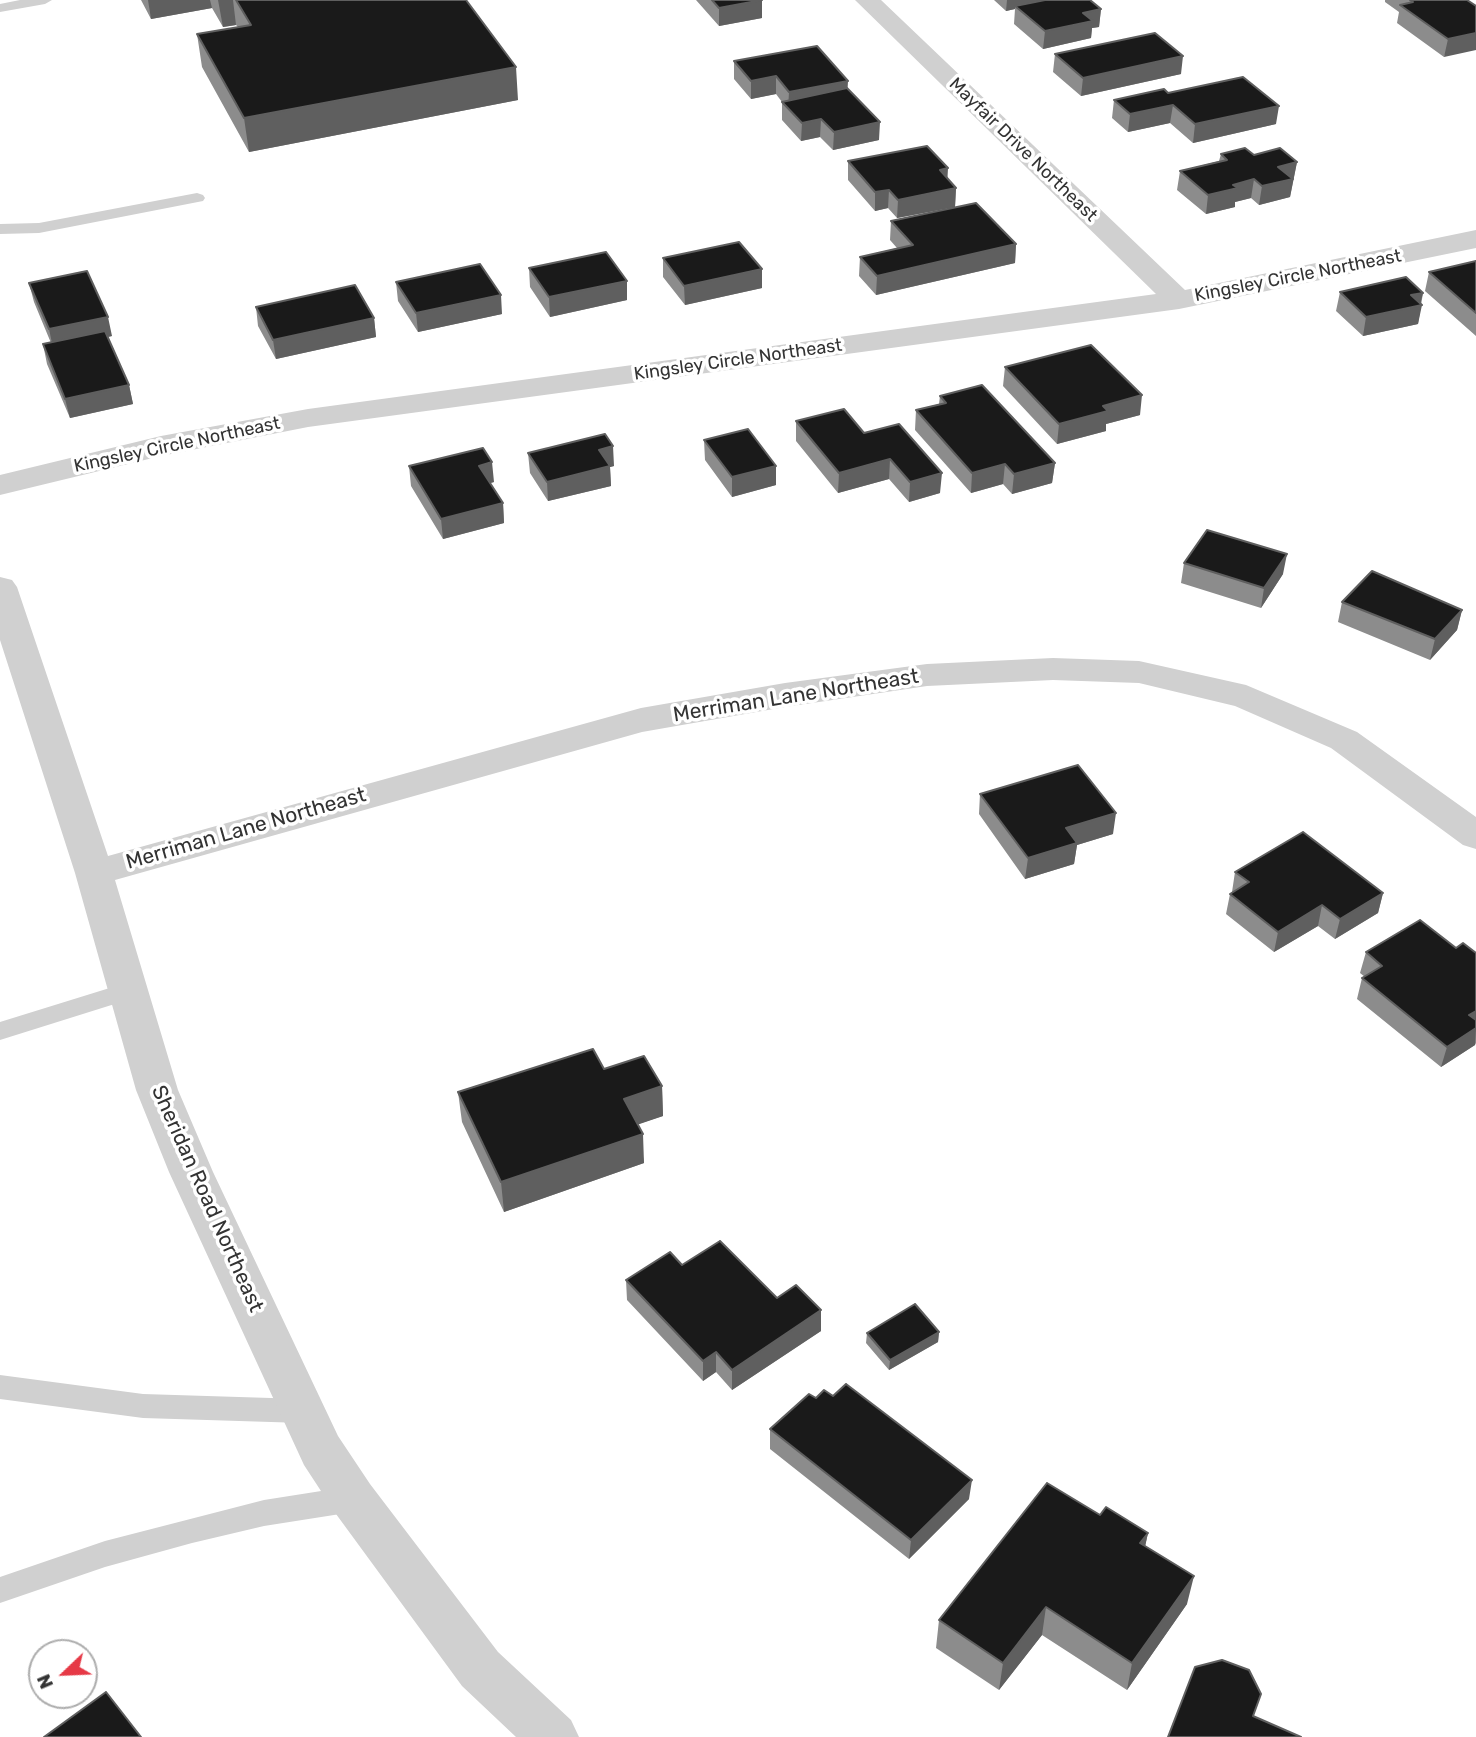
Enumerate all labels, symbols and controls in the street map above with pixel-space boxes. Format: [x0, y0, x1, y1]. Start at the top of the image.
street label: Mayfair Drive Northeast [944, 73, 1102, 227]
street label: Kingsley Circle Northeast [1193, 245, 1403, 307]
street label: Kingsley Circle Northeast [632, 335, 844, 385]
street label: Kingsley Circle Northeast [72, 413, 282, 477]
street label: Merriman Lane Northeast [671, 664, 921, 728]
street label: Merriman Lane Northeast [123, 783, 369, 875]
street label: Sheridan Road Northeast [146, 1082, 268, 1316]
north arrow [28, 1639, 98, 1709]
text: N [32, 1671, 58, 1692]

